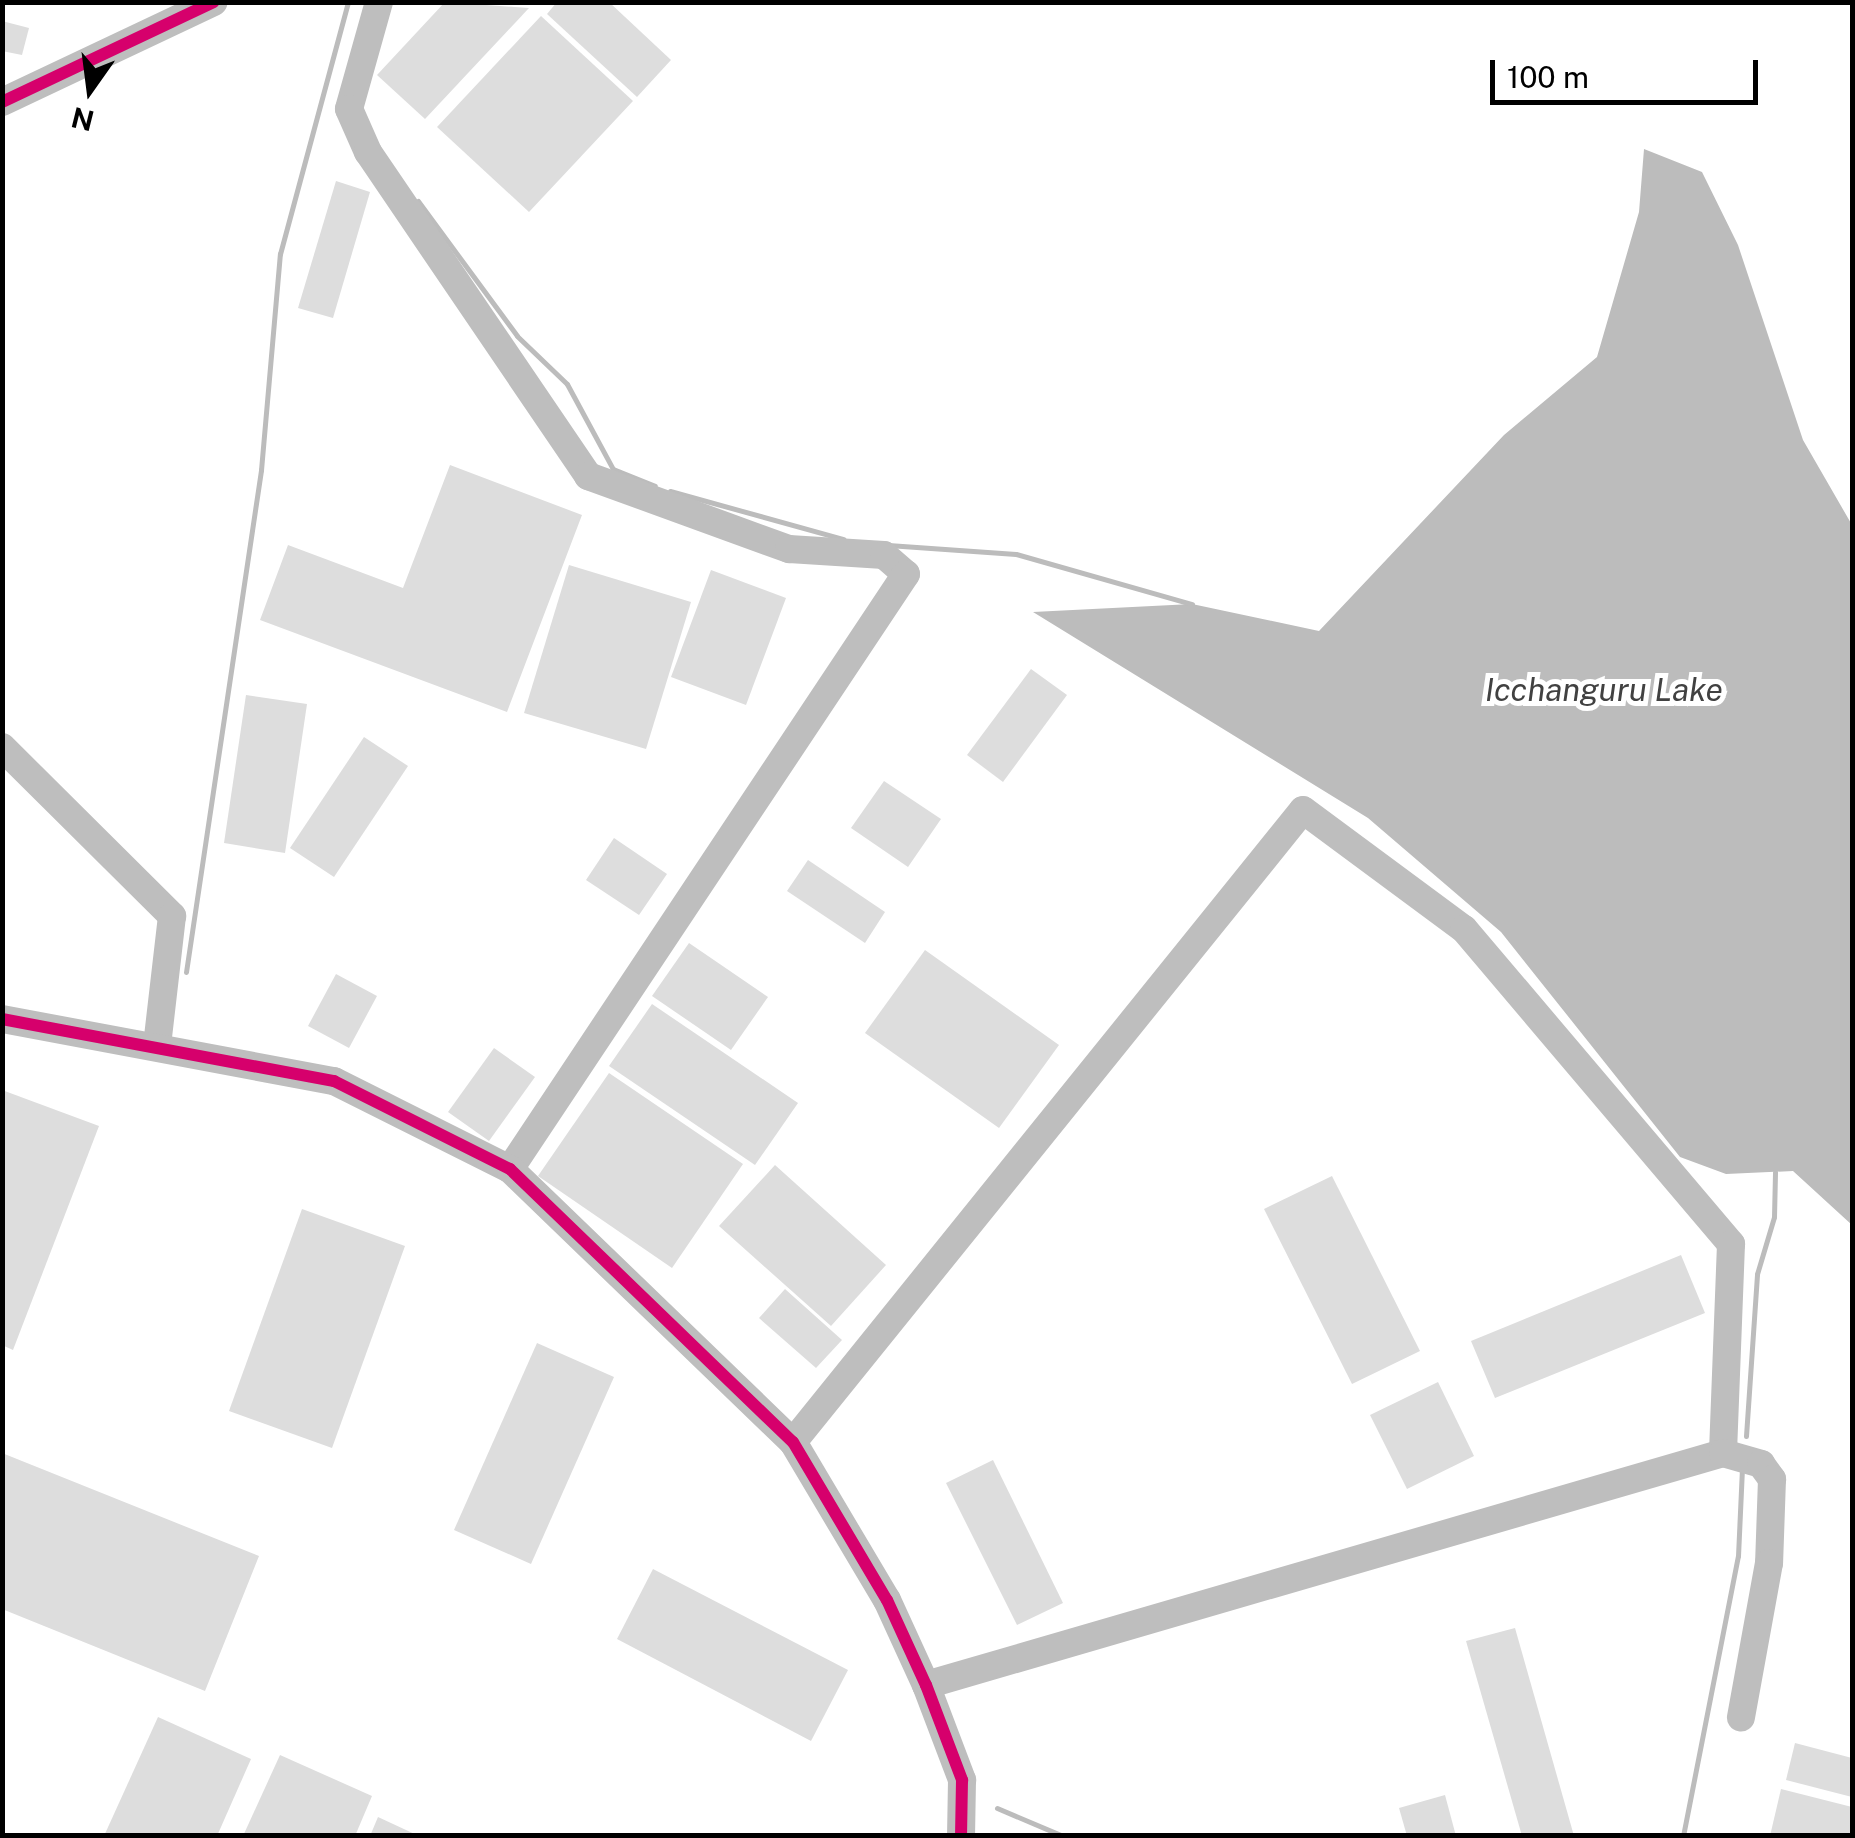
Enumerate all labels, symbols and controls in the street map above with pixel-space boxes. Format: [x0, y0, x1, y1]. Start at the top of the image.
north arrow [40, 40, 140, 140]
scale bar [1495, 40, 1762, 102]
text: 100 m [1507, 59, 1589, 95]
text: N [68, 101, 97, 138]
water label: Icchanguru Lake [1485, 671, 1723, 709]

